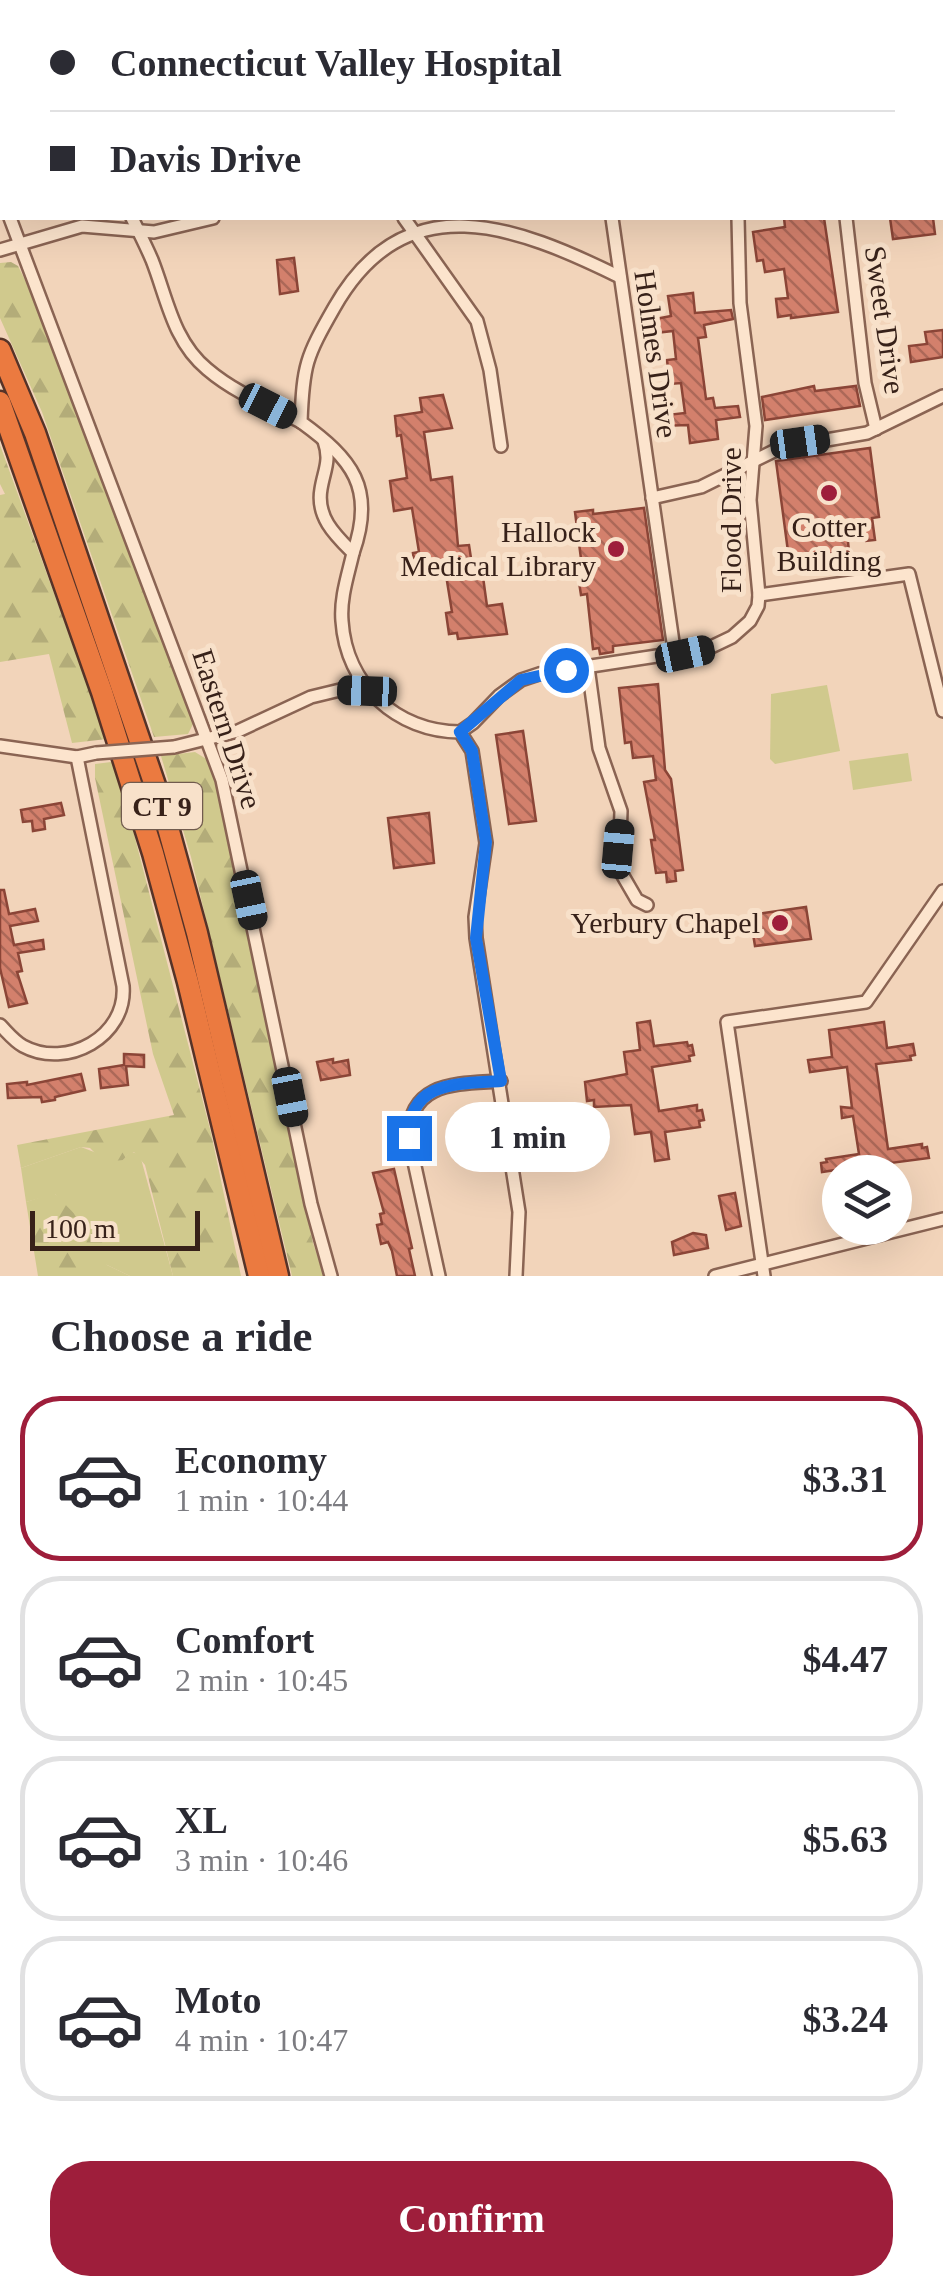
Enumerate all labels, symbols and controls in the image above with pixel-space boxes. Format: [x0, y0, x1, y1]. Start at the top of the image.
text: Connecticut Valley Hospital [110, 42, 562, 84]
text: Davis Drive [110, 138, 301, 180]
street label: Sweet Drive [859, 244, 912, 396]
street label: Holmes Drive [628, 268, 685, 440]
car [234, 379, 302, 433]
car [768, 423, 832, 461]
street label: Flood Drive [714, 447, 747, 593]
marker: Cotter Building [818, 482, 840, 504]
place label: Cotter Building [776, 510, 882, 577]
place label: Hallock Medical Library [400, 515, 596, 582]
marker: Hallock Medical Library [605, 538, 627, 560]
car [653, 633, 717, 675]
street label: Eastern Drive [186, 645, 269, 813]
route start [544, 648, 589, 693]
car [336, 675, 398, 707]
road number: CT 9 [122, 783, 202, 829]
car [600, 818, 636, 880]
car [228, 868, 270, 932]
place label: Yerbury Chapel [571, 906, 760, 939]
marker: Yerbury Chapel [769, 912, 791, 934]
car [270, 1065, 310, 1129]
callout: 1 min [444, 1103, 609, 1173]
route end [387, 1116, 432, 1161]
text: 1 min [489, 1119, 566, 1155]
map controls [822, 1155, 912, 1245]
button: layers [822, 1155, 912, 1245]
scale bar [30, 1206, 200, 1250]
text: 100 m [45, 1213, 116, 1244]
text: Choose a ride [50, 1311, 313, 1361]
icon: car [55, 1434, 145, 1524]
text: Economy [175, 1439, 327, 1481]
text: $3.31 [803, 1458, 888, 1500]
text: 1 min · 10:44 [175, 1482, 348, 1518]
icon: car [55, 1614, 145, 1704]
text: Comfort [175, 1619, 314, 1661]
text: $4.47 [803, 1638, 888, 1680]
text: 2 min · 10:45 [175, 1662, 348, 1698]
icon: car [55, 1794, 145, 1884]
text: XL [175, 1799, 228, 1841]
text: $5.63 [803, 1818, 888, 1860]
text: 3 min · 10:46 [175, 1842, 348, 1878]
icon: car [55, 1974, 145, 2064]
text: Moto [175, 1979, 262, 2021]
text: $3.24 [803, 1998, 888, 2040]
text: 4 min · 10:47 [175, 2022, 348, 2058]
button: Confirm [50, 2161, 893, 2276]

